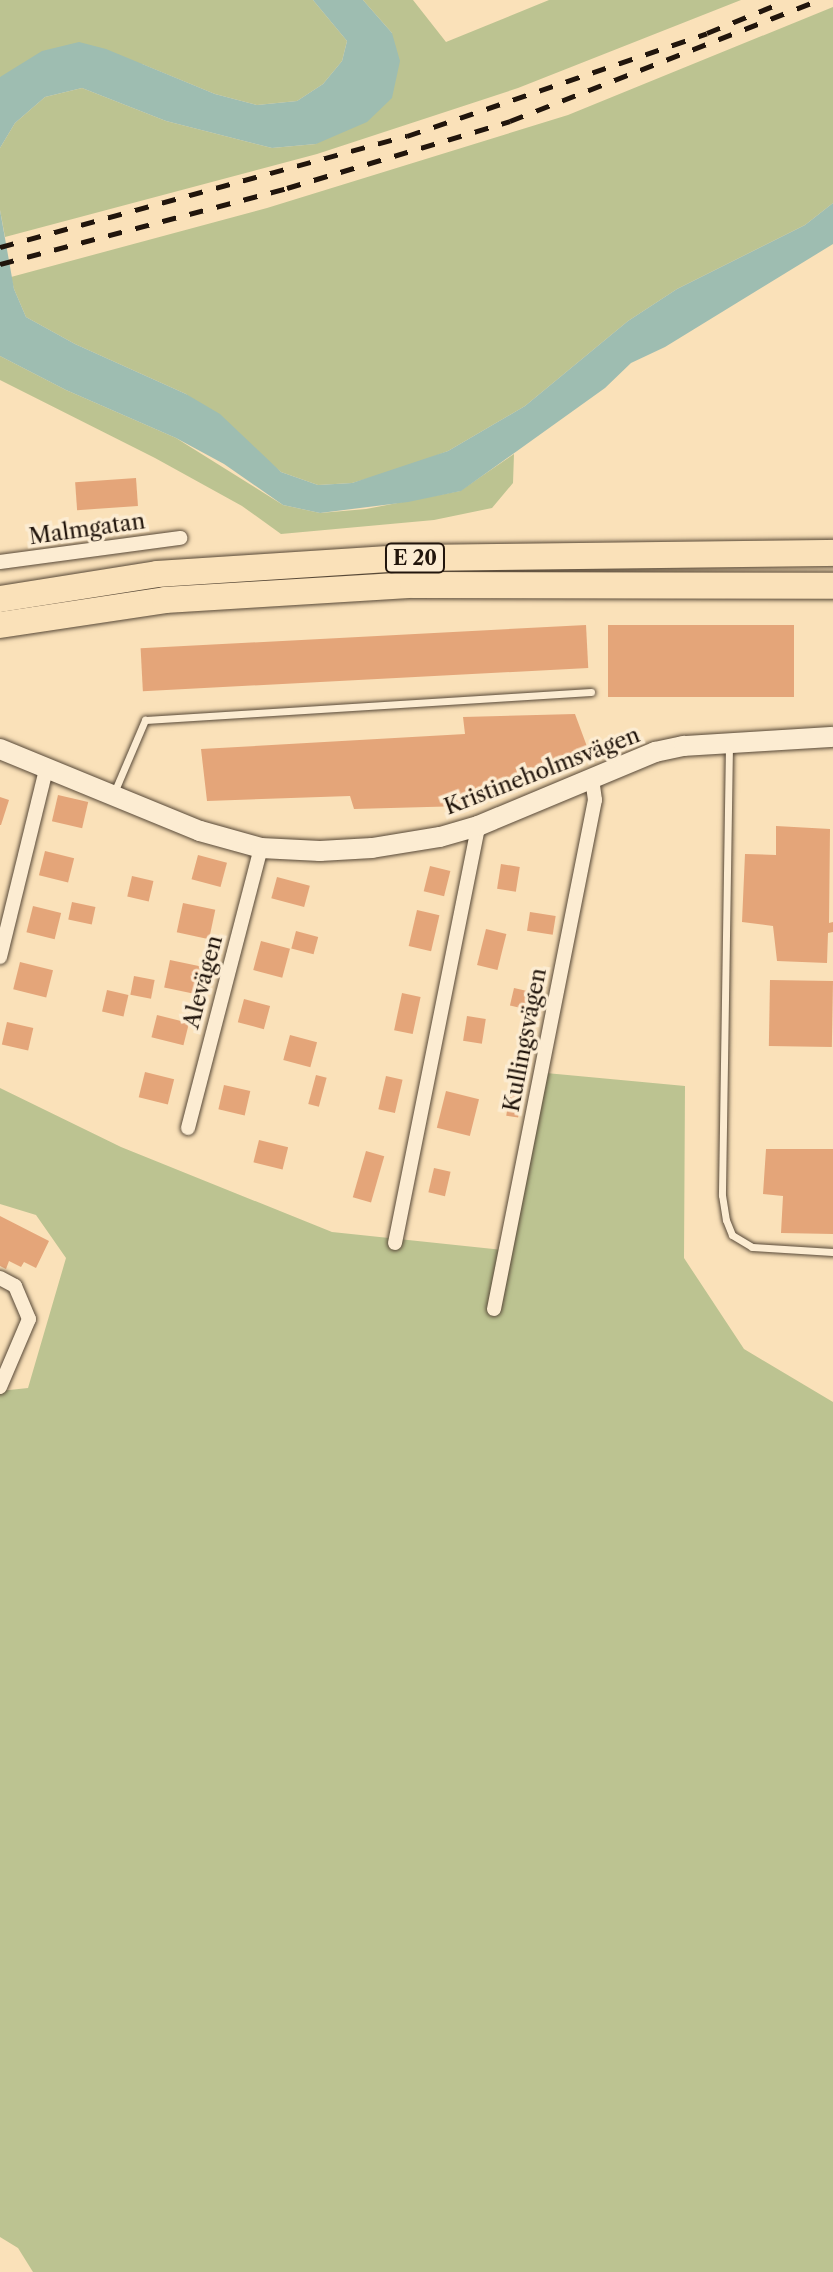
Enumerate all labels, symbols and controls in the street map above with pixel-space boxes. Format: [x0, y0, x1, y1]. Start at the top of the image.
street label: Malmgatan [27, 508, 147, 550]
road number: E 20 [383, 542, 447, 574]
street label: Kristineholmsvägen [441, 722, 643, 820]
street label: Alevägen [178, 933, 228, 1031]
street label: Kullingsvägen [498, 966, 552, 1114]

